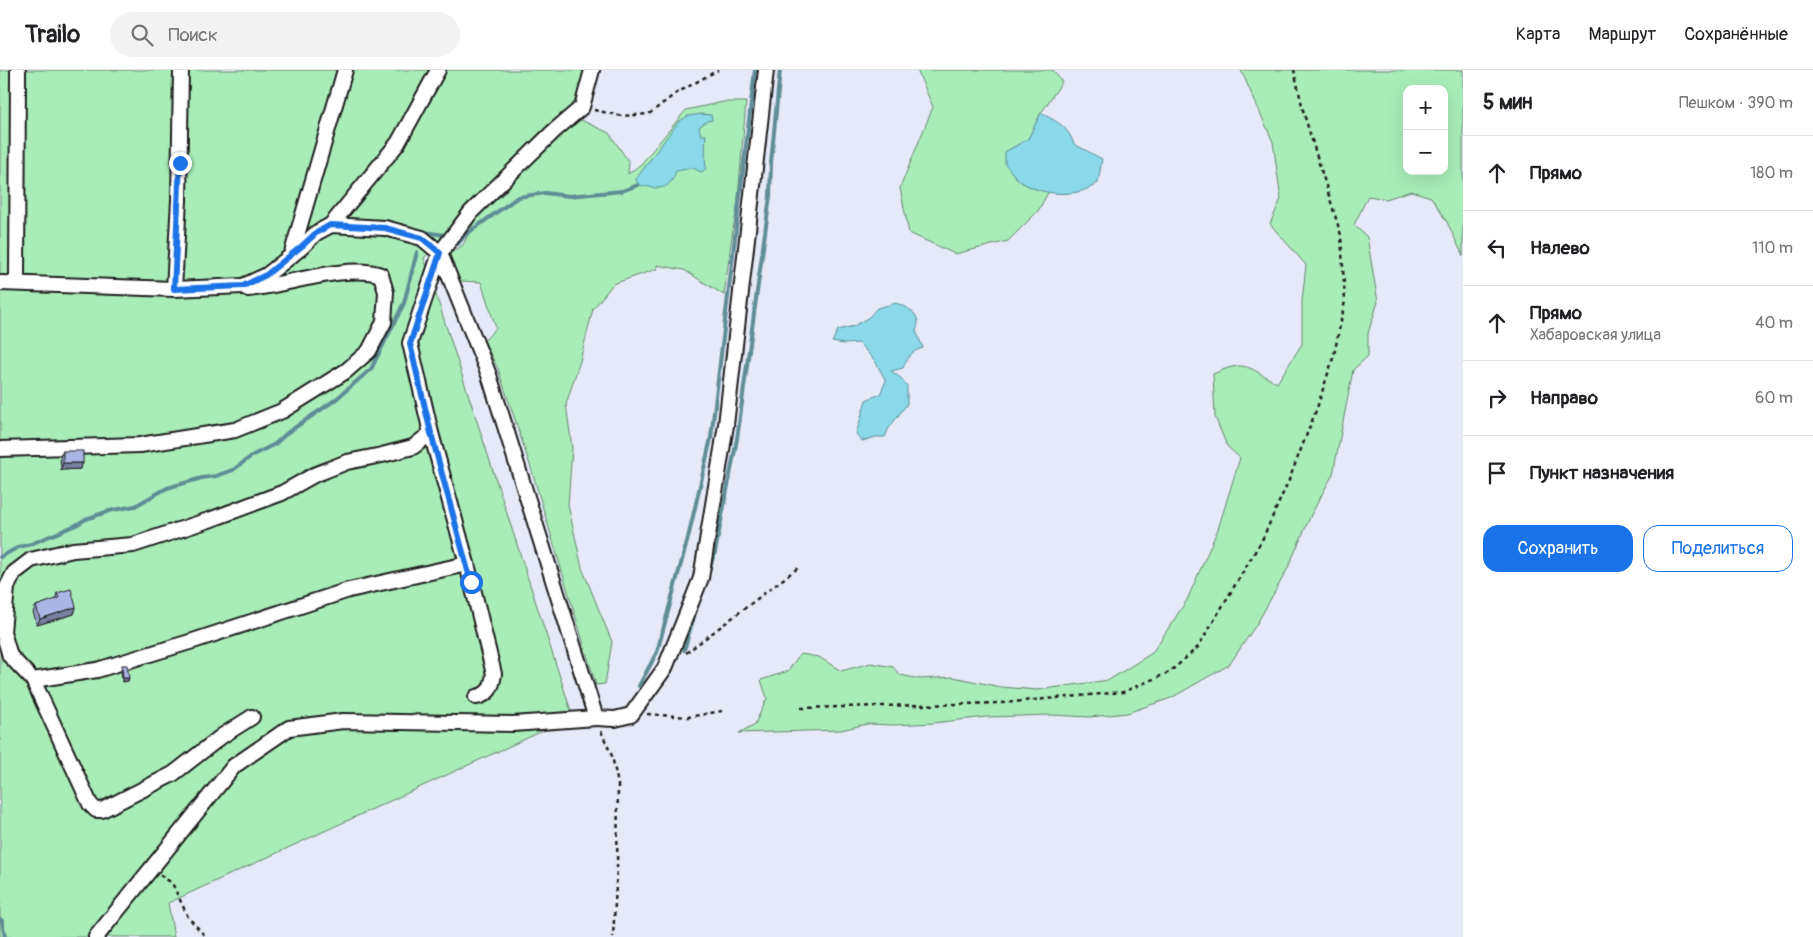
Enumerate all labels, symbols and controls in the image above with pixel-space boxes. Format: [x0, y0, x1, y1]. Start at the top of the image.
search box [110, 12, 460, 57]
text: Trailo [25, 20, 80, 49]
icon: search [128, 21, 156, 49]
text: Поиск [168, 23, 218, 47]
text: Карта [1516, 23, 1560, 46]
text: Маршрут [1588, 23, 1656, 46]
text: Сохранённые [1684, 23, 1788, 46]
map controls [1403, 85, 1448, 175]
button: + [1403, 85, 1448, 130]
text: 5 мин [1483, 89, 1533, 116]
text: Пешком · 390 m [1679, 93, 1793, 113]
button: − [1403, 130, 1448, 175]
route end [169, 152, 192, 175]
icon: ahead [1483, 159, 1511, 187]
text: Прямо [1530, 161, 1582, 185]
text: 180 m [1750, 163, 1793, 183]
icon: left [1483, 234, 1511, 262]
text: Налево [1530, 236, 1590, 260]
text: 110 m [1752, 238, 1793, 258]
text: Прямо [1530, 301, 1582, 325]
icon: ahead [1483, 309, 1511, 337]
text: 40 m [1755, 313, 1793, 333]
text: Хабаровская улица [1530, 325, 1661, 345]
icon: right [1483, 384, 1511, 412]
text: Направо [1530, 386, 1598, 410]
text: 60 m [1755, 388, 1793, 408]
icon: arrive [1483, 459, 1511, 487]
text: Пункт назначения [1530, 461, 1674, 485]
button: Сохранить [1483, 525, 1633, 572]
button: Поделиться [1643, 525, 1793, 572]
route start [460, 571, 483, 594]

